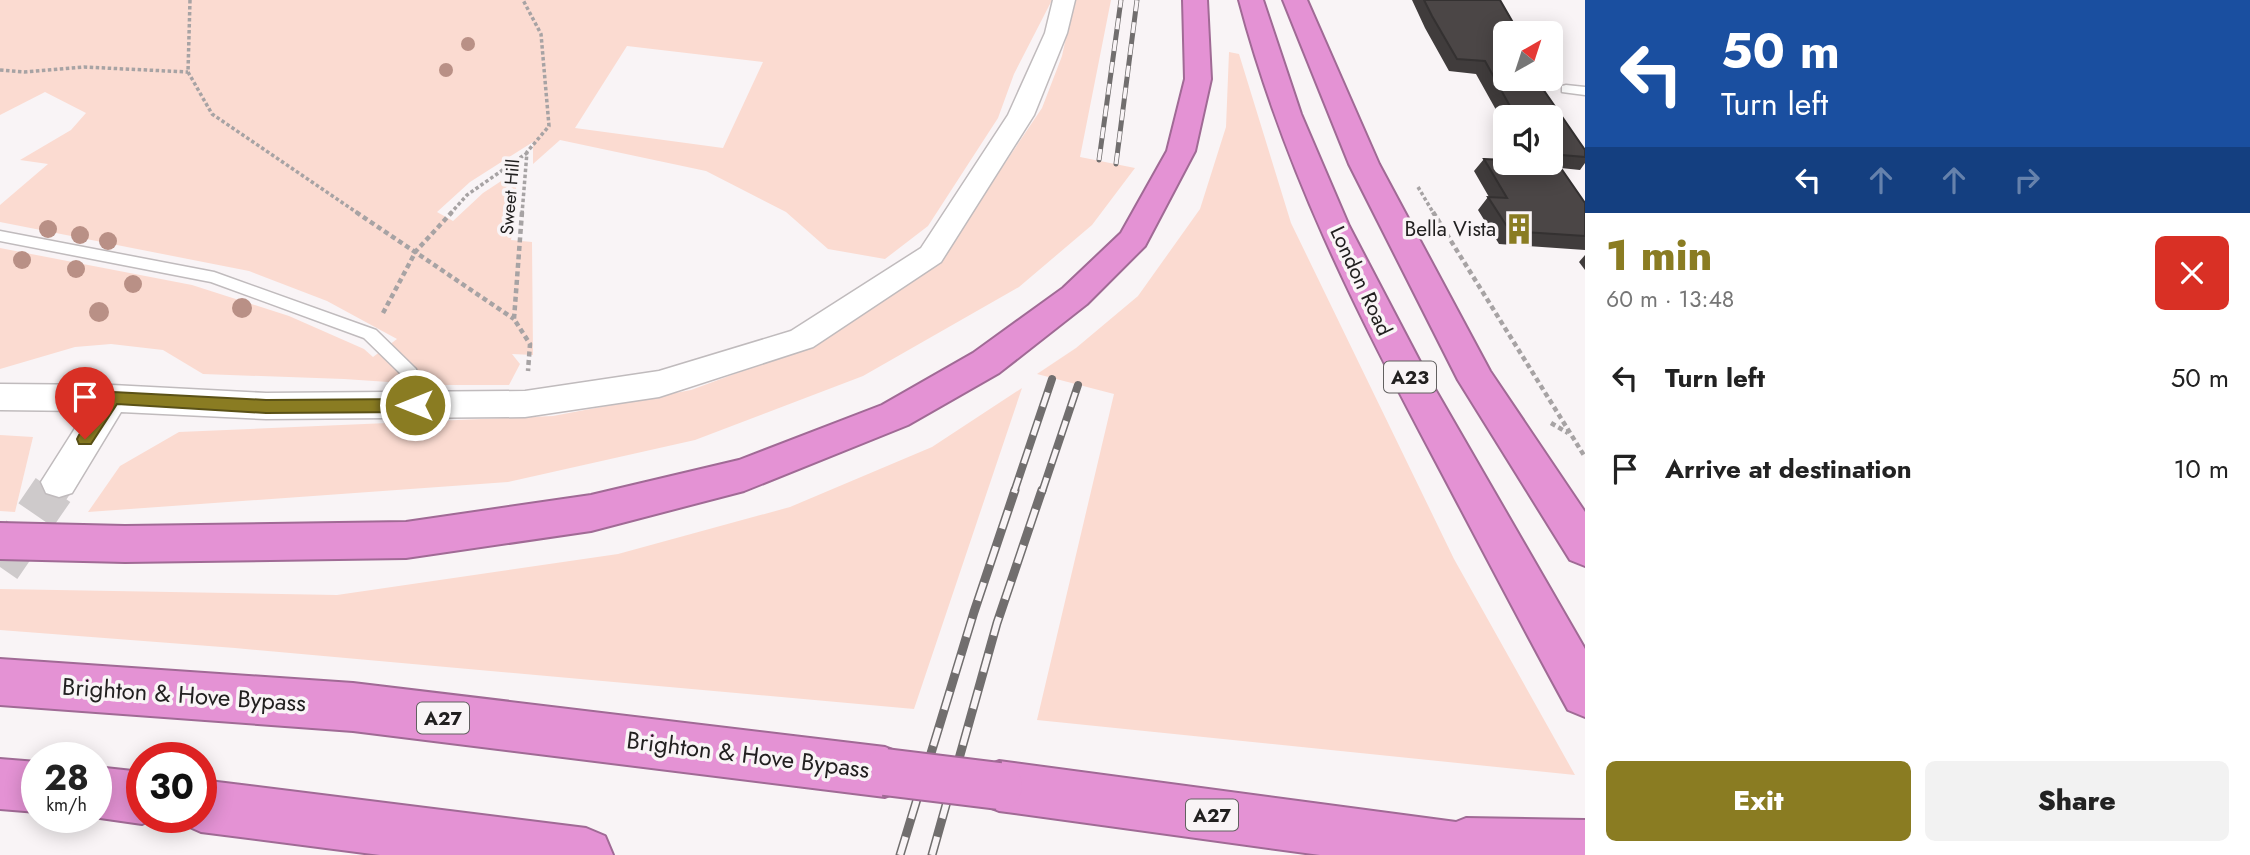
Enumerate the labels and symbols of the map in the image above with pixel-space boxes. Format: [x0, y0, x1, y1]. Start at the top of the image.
north arrow [1493, 21, 1563, 91]
street label: Sweet Hill [494, 158, 526, 236]
building icon: Bella Vista [1502, 212, 1536, 246]
place label: Bella Vista [1404, 214, 1496, 244]
street label: London Road [1322, 221, 1400, 341]
road number: A23 [1384, 362, 1436, 392]
pin [55, 367, 115, 439]
position arrow [378, 368, 452, 442]
street label: Brighton & Hove Bypass [61, 669, 307, 720]
road number: A27 [417, 702, 469, 734]
street label: Brighton & Hove Bypass [625, 722, 871, 787]
speed limit sign: 30 [126, 742, 217, 833]
road number: A27 [1186, 800, 1238, 830]

